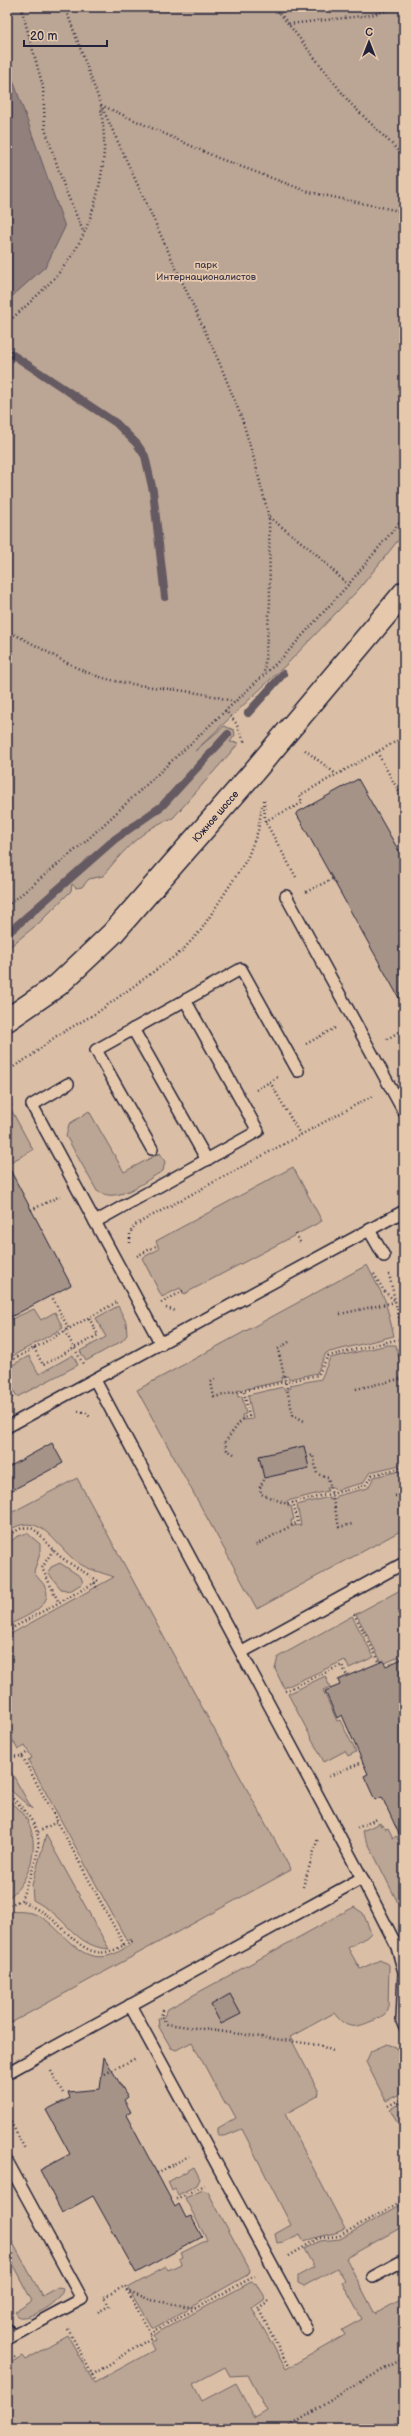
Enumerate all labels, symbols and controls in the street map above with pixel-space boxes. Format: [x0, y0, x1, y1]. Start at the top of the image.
scale bar [24, 22, 107, 48]
north arrow [349, 22, 389, 62]
text: С [365, 26, 373, 39]
text: 20 m [30, 29, 57, 44]
park label: парк Интернационалистов [156, 259, 257, 283]
street label: Южное шоссе [190, 788, 242, 845]

